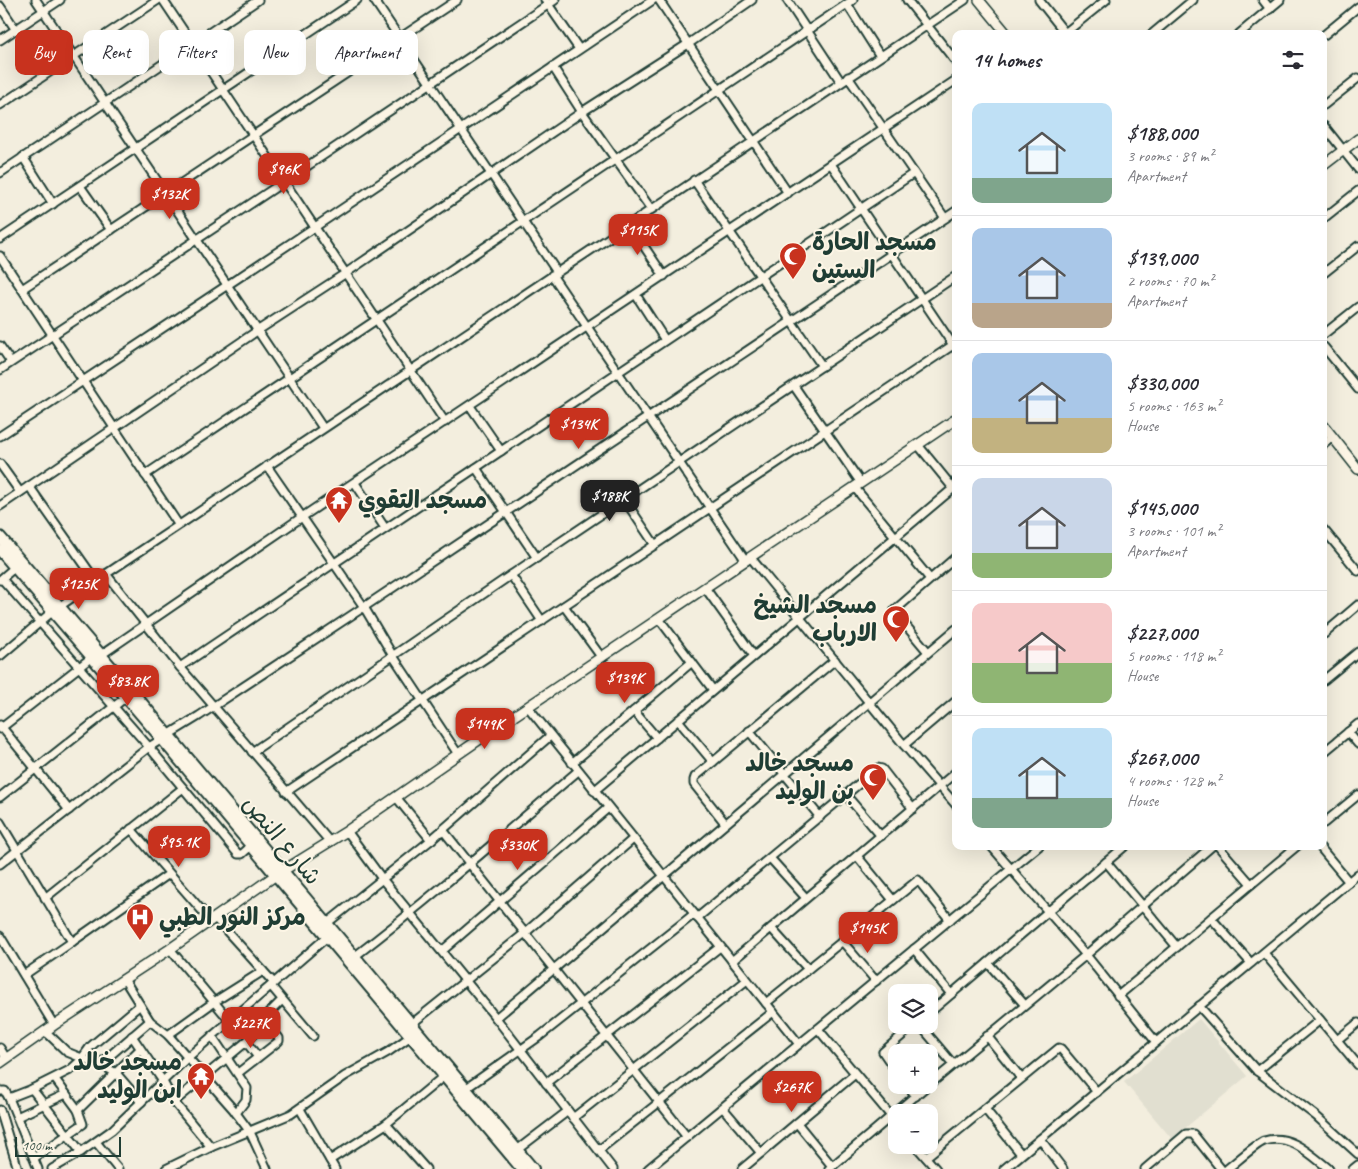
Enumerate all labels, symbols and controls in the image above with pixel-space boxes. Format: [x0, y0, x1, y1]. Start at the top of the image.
chip: Buy [15, 30, 73, 75]
chip: Rent [83, 30, 149, 75]
chip: Filters [159, 30, 234, 75]
chip: New [244, 30, 306, 75]
chip: Apartment [316, 30, 418, 75]
icon: filters [1279, 46, 1307, 74]
text: 14 homes [972, 47, 1041, 73]
text: $188,000 [1127, 120, 1197, 146]
icon: home [1012, 123, 1072, 183]
text: 3 rooms · 89 m² [1127, 146, 1213, 166]
pin: $96K [254, 152, 314, 195]
text: $96K [269, 159, 299, 179]
text: Apartment [1127, 166, 1186, 186]
pin: $132K [135, 178, 205, 220]
text: $132K [152, 184, 188, 204]
pin: $115K [603, 214, 673, 256]
text: $115K [620, 220, 656, 240]
place label: مسجد الحارة الستين [812, 227, 937, 285]
mosque icon: مسجد الحارة الستين [778, 241, 808, 280]
text: $139,000 [1127, 245, 1197, 271]
icon: home [1012, 248, 1072, 308]
text: 2 rooms · 70 m² [1127, 271, 1213, 291]
text: Apartment [1127, 291, 1186, 311]
text: $330,000 [1127, 370, 1197, 396]
icon: home [1012, 373, 1072, 433]
text: 5 rooms · 163 m² [1127, 396, 1221, 416]
pin: $134K [544, 408, 614, 450]
text: $134K [561, 414, 597, 434]
text: House [1127, 416, 1158, 436]
pin: $188K [575, 480, 645, 522]
temple icon: مسجد التقوي [324, 485, 354, 524]
place label: مسجد التقوي [358, 485, 487, 518]
text: $188K [592, 486, 628, 506]
text: $145,000 [1127, 495, 1197, 521]
icon: home [1012, 498, 1072, 558]
text: 3 rooms · 101 m² [1127, 521, 1221, 541]
text: Apartment [1127, 541, 1186, 561]
pin: $125K [44, 568, 114, 610]
text: $125K [61, 574, 97, 594]
place label: مسجد الشيخ الارباب [753, 590, 877, 648]
mosque icon: مسجد الشيخ الارباب [881, 604, 911, 643]
text: $227,000 [1127, 620, 1197, 646]
icon: home [1012, 623, 1072, 683]
text: 5 rooms · 118 m² [1127, 646, 1221, 666]
pin: $139K [590, 662, 660, 704]
pin: $83.8K [87, 664, 169, 707]
text: House [1127, 666, 1158, 686]
text: $139K [607, 668, 643, 688]
text: $83.8K [108, 671, 148, 691]
pin: $149K [450, 708, 520, 750]
text: $149K [467, 714, 503, 734]
text: $267,000 [1127, 745, 1198, 771]
place label: مسجد خالد بن الوليد [745, 748, 854, 807]
icon: home [1012, 748, 1072, 808]
mosque icon: مسجد خالد بن الوليد [858, 762, 888, 801]
text: 4 rooms · 128 m² [1127, 771, 1221, 791]
street label: شارع النص [234, 789, 328, 892]
text: House [1127, 791, 1158, 811]
pin: $95.1K [138, 826, 220, 868]
pin: $330K [483, 828, 553, 871]
text: $95.1K [159, 832, 199, 852]
text: $330K [500, 835, 536, 855]
hospital icon: مركز النور الطبي [125, 902, 155, 941]
place label: مركز النور الطبي [159, 902, 306, 938]
pin: $145K [833, 912, 903, 954]
text: $145K [850, 918, 886, 938]
map controls [888, 984, 938, 1154]
button: layers [888, 984, 938, 1034]
pin: $227K [216, 1006, 286, 1049]
text: $227K [233, 1013, 269, 1033]
button: + [888, 1044, 938, 1094]
place label: مسجد خالد ابن الوليد [73, 1047, 182, 1106]
temple icon: مسجد خالد ابن الوليد [186, 1061, 216, 1100]
pin: $267K [757, 1070, 827, 1113]
text: $267K [773, 1077, 811, 1097]
button: − [888, 1104, 938, 1154]
scale bar [15, 1134, 121, 1157]
text: 100 m [22, 1137, 52, 1154]

